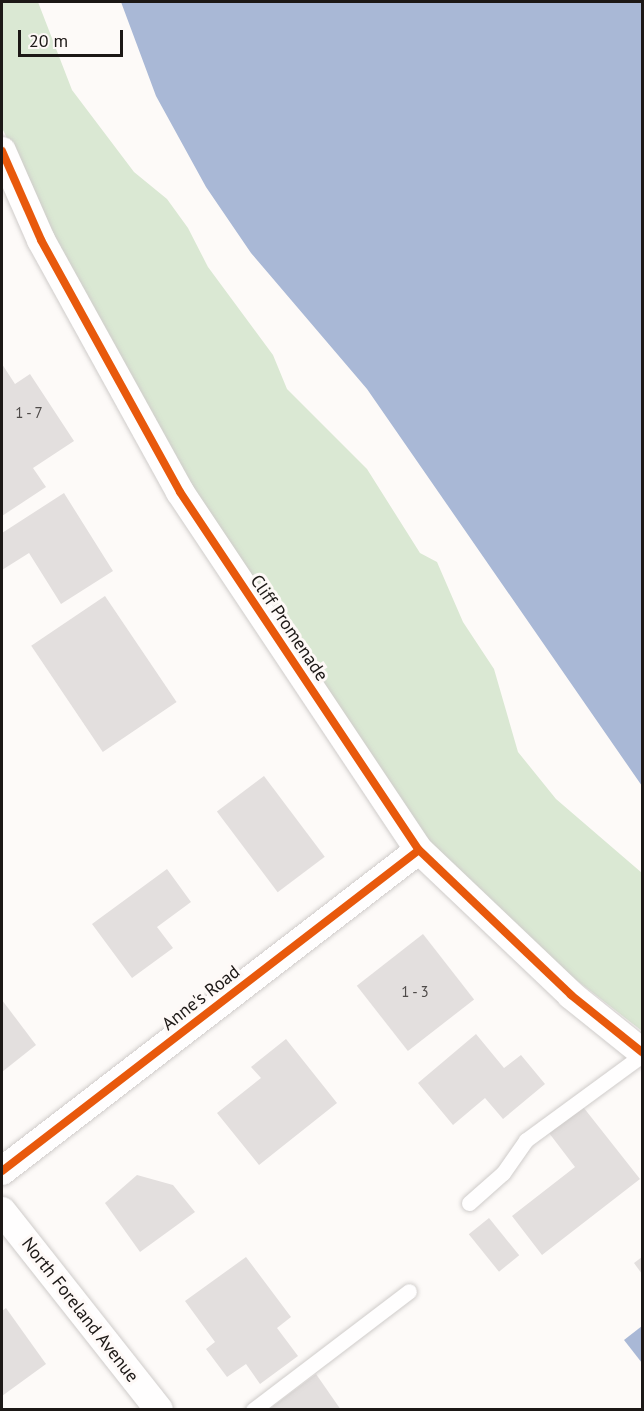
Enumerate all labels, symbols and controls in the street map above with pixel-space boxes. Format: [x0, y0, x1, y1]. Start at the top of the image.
scale bar [21, 18, 126, 56]
text: 20 m [29, 29, 68, 52]
house number: 1 - 7 [14, 404, 44, 422]
street label: Cliff Promenade [246, 571, 332, 685]
street label: Anne's Road [158, 961, 244, 1035]
house number: 1 - 3 [400, 983, 430, 1001]
street label: North Foreland Avenue [17, 1233, 143, 1387]

